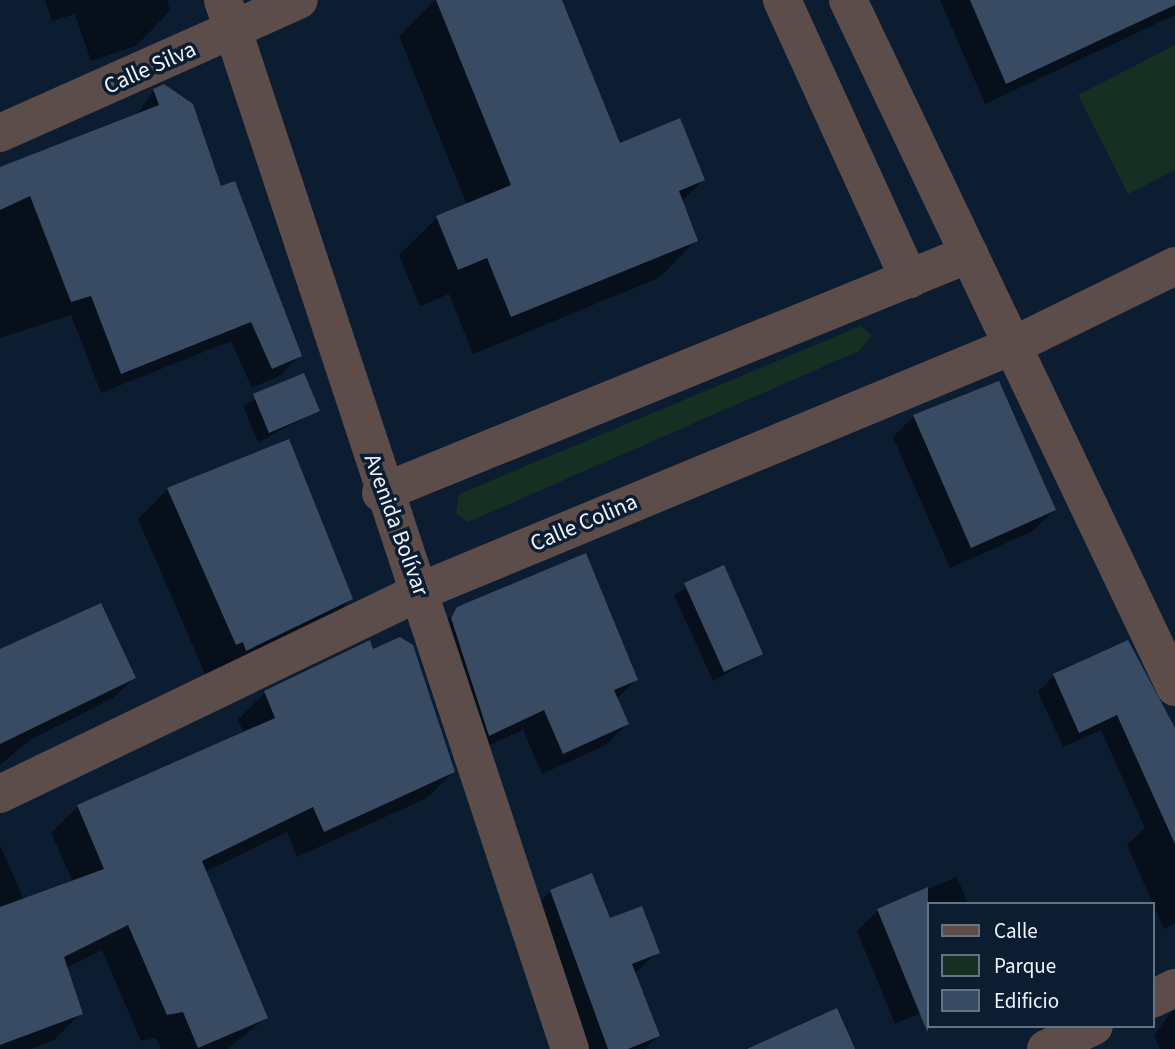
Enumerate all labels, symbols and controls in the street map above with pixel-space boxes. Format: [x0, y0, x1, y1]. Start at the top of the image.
street label: Calle Silva [100, 35, 200, 101]
street label: Avenida Bolívar [358, 450, 434, 600]
street label: Calle Colina [526, 488, 642, 558]
legend [926, 902, 1154, 1028]
text: Calle [994, 916, 1038, 946]
text: Parque [994, 951, 1056, 981]
text: Edificio [994, 986, 1059, 1016]

